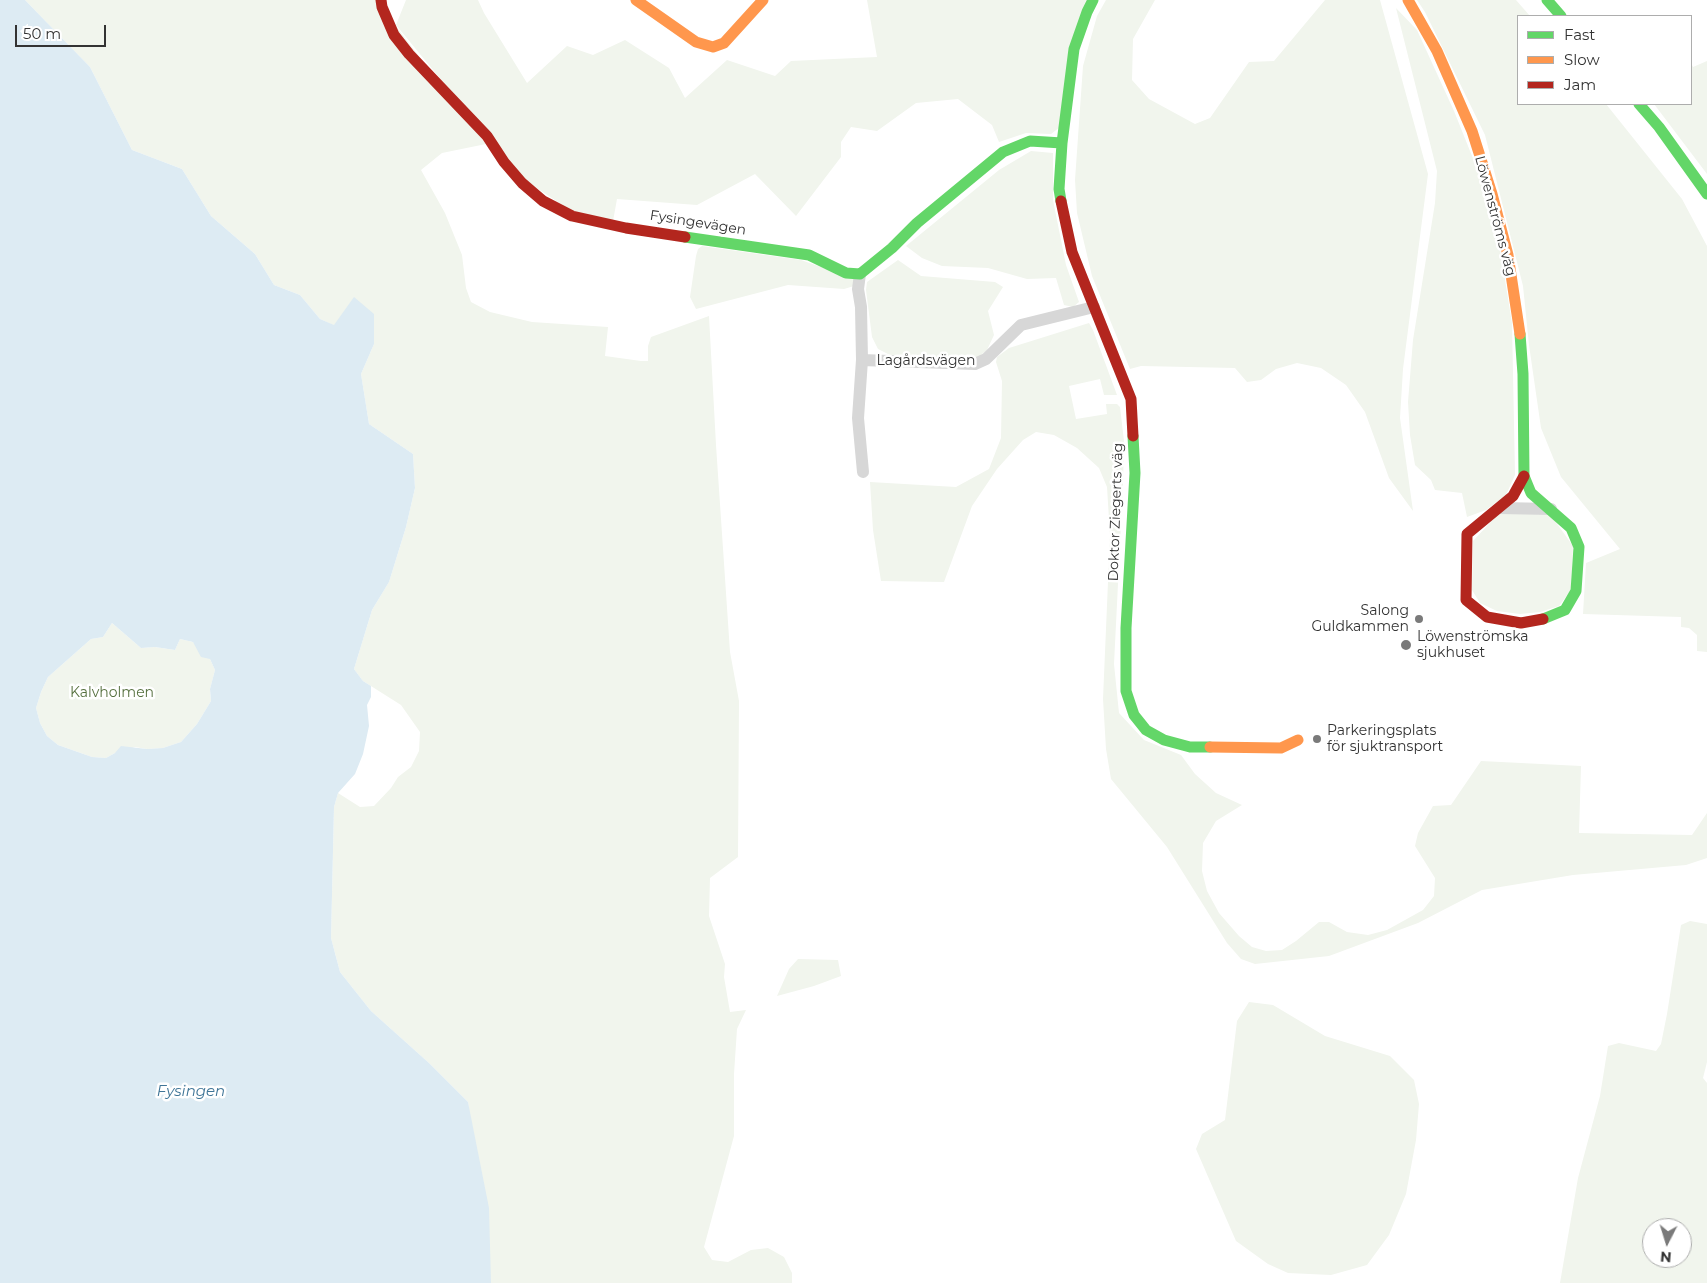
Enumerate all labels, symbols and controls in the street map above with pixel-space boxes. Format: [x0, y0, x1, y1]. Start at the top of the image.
scale bar [18, 15, 109, 47]
legend [1517, 15, 1692, 105]
text: 50 m [23, 24, 61, 43]
text: Fast [1564, 25, 1595, 44]
text: Slow [1564, 50, 1600, 69]
text: Jam [1564, 75, 1596, 94]
street label: Löwenströms väg [1471, 154, 1519, 278]
street label: Fysingevägen [649, 207, 747, 239]
street label: Lagårdsvägen [876, 353, 976, 369]
street label: Doktor Ziegerts väg [1105, 442, 1127, 582]
place label: Salong Guldkammen [1311, 603, 1409, 636]
marker: Salong Guldkammen [1413, 613, 1425, 625]
place label: Löwenströmska sjukhuset [1417, 629, 1529, 662]
marker: Löwenströmska sjukhuset [1399, 638, 1413, 652]
park label: Kalvholmen [70, 685, 154, 701]
place label: Parkeringsplats för sjuktransport [1327, 723, 1443, 756]
marker: Parkeringsplats för sjuktransport [1311, 733, 1323, 745]
water label: Fysingen [157, 1083, 225, 1101]
north arrow [1642, 1218, 1692, 1268]
text: N [1659, 1247, 1672, 1266]

